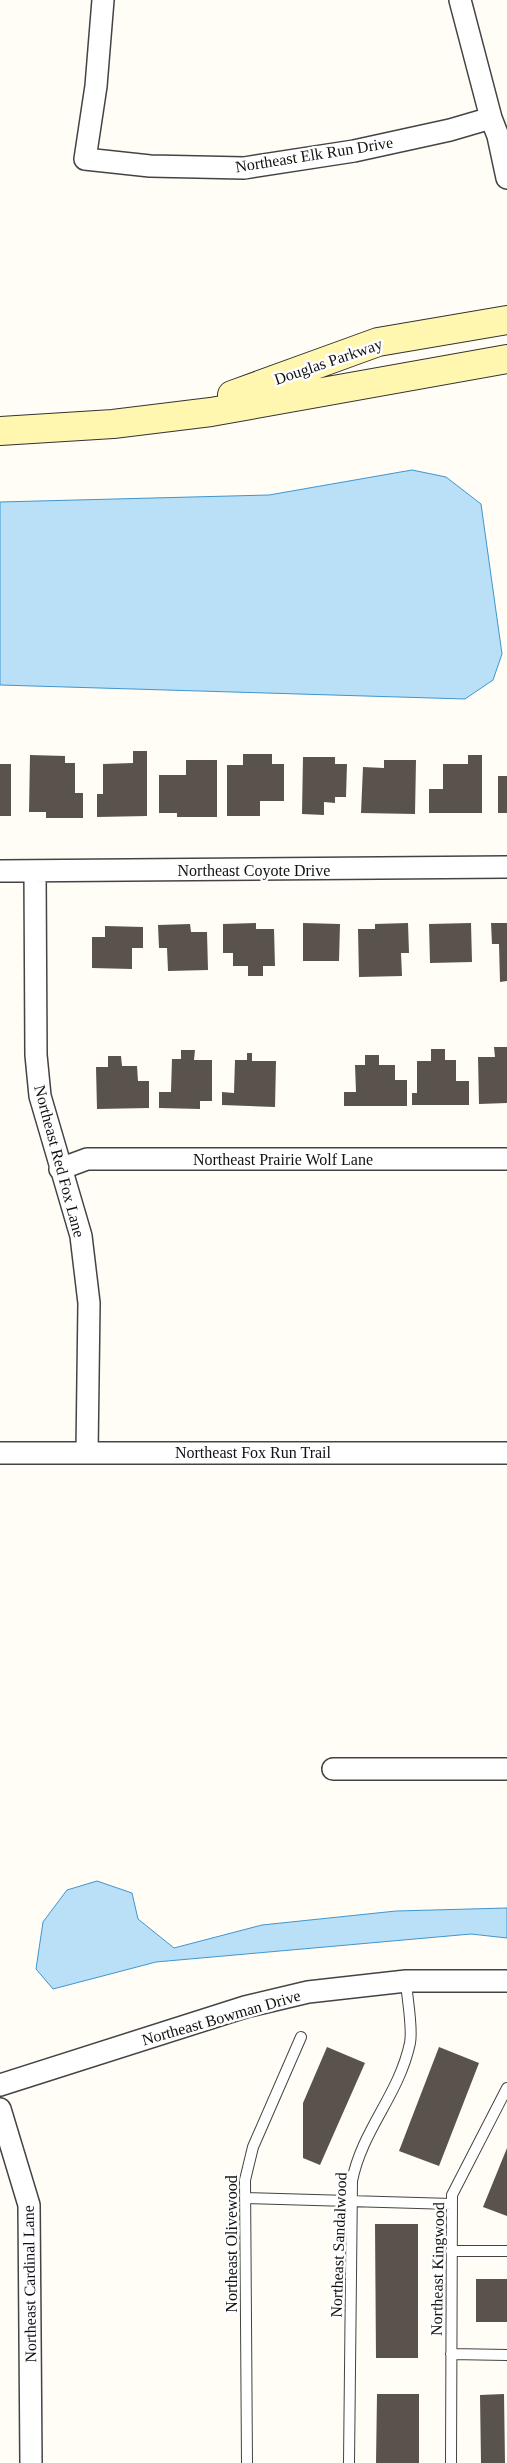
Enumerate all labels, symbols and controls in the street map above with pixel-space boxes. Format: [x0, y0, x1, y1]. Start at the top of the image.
street label: Northeast Elk Run Drive [234, 134, 394, 175]
street label: Douglas Parkway [272, 335, 385, 389]
street label: Northeast Coyote Drive [178, 862, 330, 880]
street label: Northeast Red Fox Lane [31, 1083, 88, 1239]
street label: Northeast Prairie Wolf Lane [193, 1151, 373, 1168]
street label: Northeast Fox Run Trail [175, 1444, 332, 1461]
street label: Northeast Bowman Drive [140, 1987, 302, 2048]
street label: Northeast Sandalwood [327, 2172, 350, 2318]
street label: Northeast Olivewood [223, 2175, 240, 2313]
street label: Northeast Kingwood [428, 2202, 448, 2336]
street label: Northeast Cardinal Lane [20, 2205, 39, 2363]

